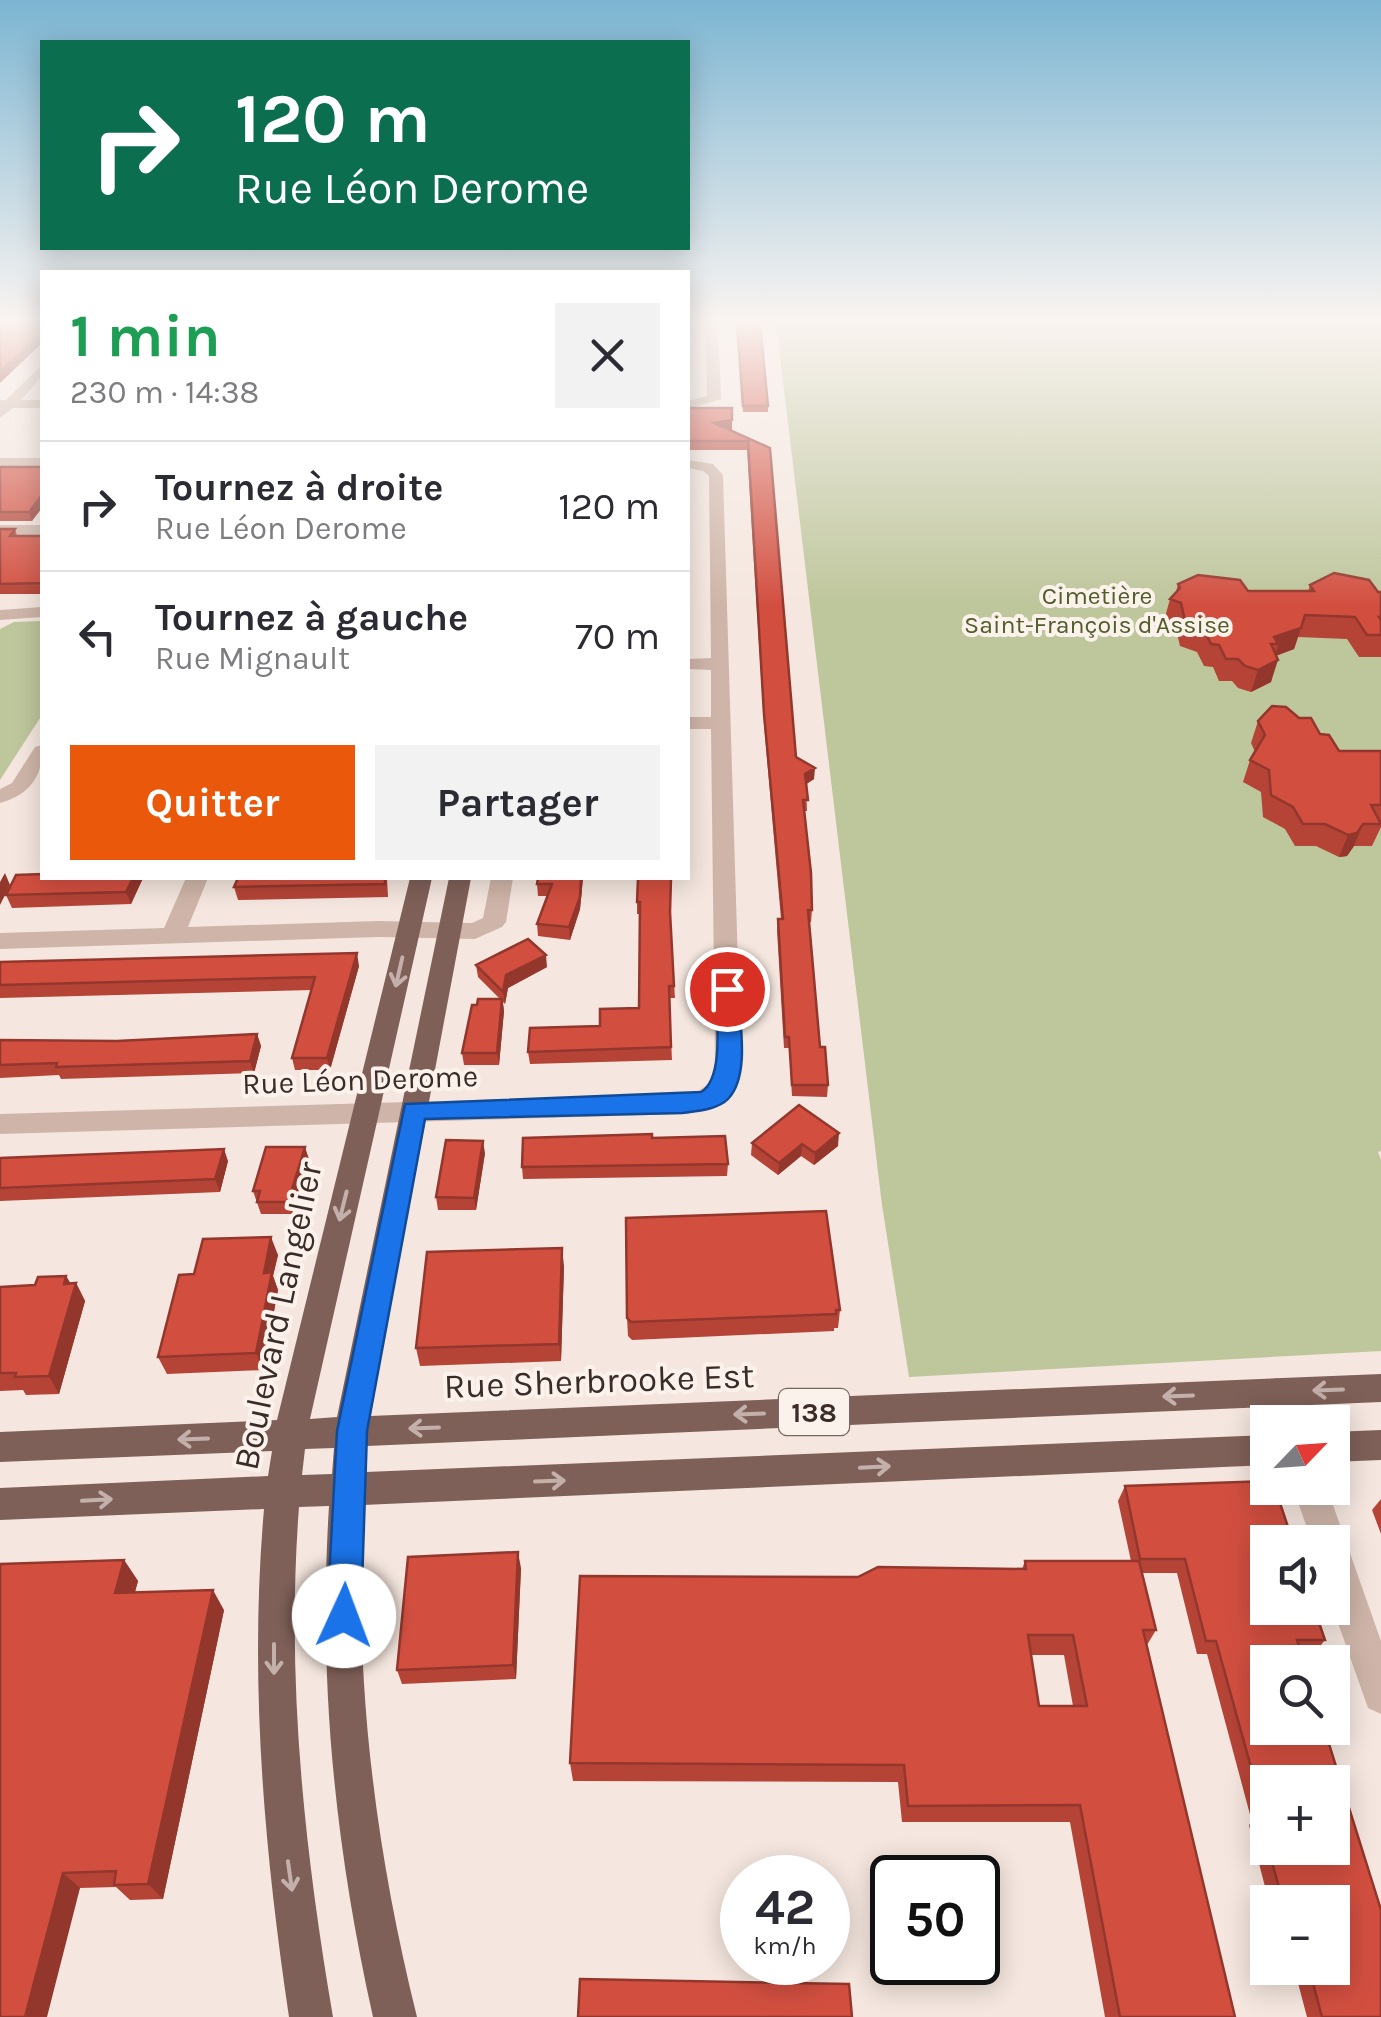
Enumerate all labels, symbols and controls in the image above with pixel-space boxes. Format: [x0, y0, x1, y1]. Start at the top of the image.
text: 120 m [235, 78, 431, 160]
icon: right [70, 80, 200, 210]
text: Rue Léon Derome [235, 162, 589, 214]
text: 1 min [70, 301, 221, 371]
button: close [555, 303, 660, 408]
text: 230 m · 14:38 [70, 374, 259, 411]
text: Tournez à droite [155, 465, 443, 510]
icon: right [70, 479, 125, 534]
text: 120 m [558, 484, 660, 529]
text: Rue Léon Derome [155, 510, 407, 547]
park label: Cimetière Saint-François d'Assise [964, 581, 1230, 639]
text: Tournez à gauche [155, 595, 468, 640]
icon: left [70, 609, 125, 664]
text: 70 m [575, 614, 660, 659]
text: Rue Mignault [155, 640, 350, 677]
button: Quitter [70, 745, 355, 860]
button: Partager [375, 745, 660, 860]
pin [685, 947, 770, 1032]
one-way arrow [389, 956, 407, 988]
icon: arrive [700, 962, 755, 1017]
street label: Rue Léon Derome [241, 1058, 479, 1102]
street label: Boulevard Langelier [225, 1158, 331, 1474]
one-way arrow [332, 1190, 351, 1221]
street label: Rue Sherbrooke Est [443, 1355, 755, 1407]
one-way arrow [1313, 1381, 1345, 1400]
one-way arrow [1163, 1387, 1195, 1406]
road number: 138 [779, 1389, 849, 1435]
one-way arrow [733, 1405, 765, 1424]
north arrow [1250, 1405, 1350, 1505]
map controls [1250, 1405, 1350, 1985]
one-way arrow [408, 1419, 440, 1438]
one-way arrow [178, 1430, 210, 1449]
one-way arrow [859, 1457, 891, 1476]
one-way arrow [534, 1472, 566, 1491]
one-way arrow [81, 1490, 113, 1509]
button: sound [1250, 1525, 1350, 1625]
position arrow [292, 1564, 396, 1668]
one-way arrow [264, 1642, 284, 1675]
button: search [1250, 1645, 1350, 1745]
button: + [1250, 1765, 1350, 1865]
speed limit sign: 50 [870, 1855, 1000, 1985]
one-way arrow [282, 1859, 300, 1892]
text: 42 [755, 1878, 815, 1937]
button: − [1250, 1885, 1350, 1985]
text: km/h [753, 1931, 817, 1960]

